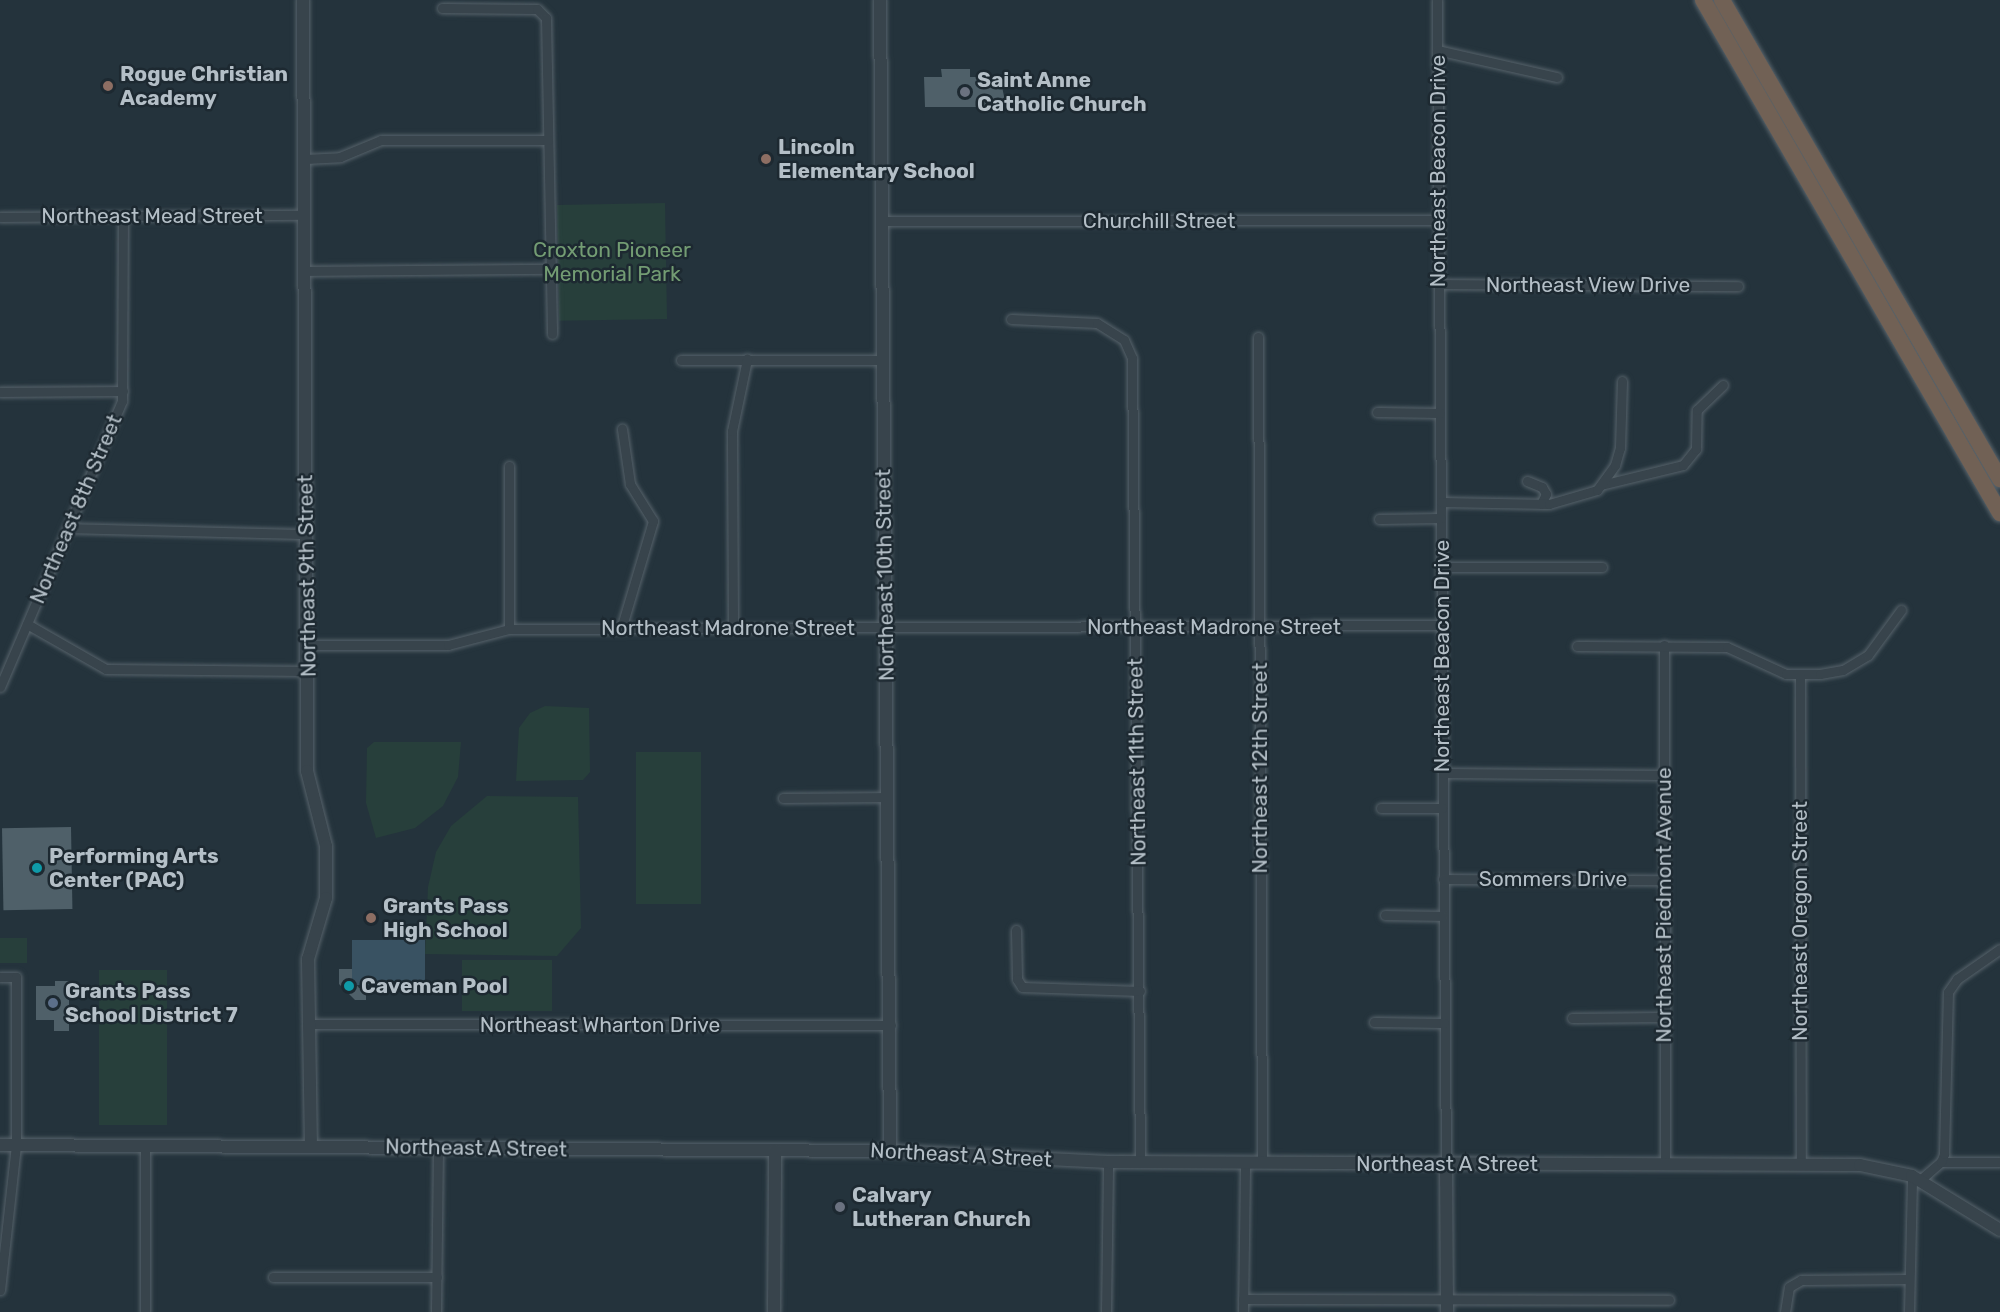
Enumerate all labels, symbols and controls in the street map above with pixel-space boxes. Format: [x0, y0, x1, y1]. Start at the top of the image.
street label: Northeast Beacon Drive [1425, 55, 1451, 287]
place label: Rogue Christian Academy [120, 61, 288, 111]
place label: Saint Anne Catholic Church [977, 67, 1147, 117]
marker: Rogue Christian Academy [101, 79, 115, 93]
marker: Saint Anne Catholic Church [958, 85, 972, 99]
place label: Lincoln Elementary School [778, 134, 975, 184]
marker: Lincoln Elementary School [759, 152, 773, 166]
street label: Northeast Mead Street [41, 203, 263, 229]
street label: Churchill Street [1083, 208, 1235, 234]
park label: Croxton Pioneer Memorial Park [533, 237, 691, 287]
street label: Northeast View Drive [1485, 272, 1691, 298]
street label: Northeast 8th Street [25, 411, 127, 607]
street label: Northeast 10th Street [871, 469, 899, 681]
street label: Northeast 9th Street [293, 475, 321, 677]
street label: Northeast Beacon Drive [1429, 540, 1455, 772]
street label: Northeast Madrone Street [1087, 614, 1341, 640]
street label: Northeast Madrone Street [601, 615, 855, 641]
street label: Northeast 11th Street [1123, 658, 1151, 866]
street label: Northeast 12th Street [1247, 662, 1273, 874]
street label: Northeast Piedmont Avenue [1651, 767, 1677, 1043]
street label: Northeast Oregon Street [1787, 801, 1813, 1041]
place label: Performing Arts Center (PAC) [49, 843, 219, 893]
marker: Performing Arts Center (PAC) [30, 861, 44, 875]
street label: Sommers Drive [1479, 866, 1627, 892]
place label: Grants Pass High School [383, 893, 509, 943]
marker: Grants Pass High School [364, 911, 378, 925]
place label: Caveman Pool [361, 973, 508, 999]
place label: Grants Pass School District 7 [65, 978, 238, 1028]
marker: Caveman Pool [342, 979, 356, 993]
marker: Grants Pass School District 7 [46, 996, 60, 1010]
street label: Northeast Wharton Drive [480, 1012, 720, 1038]
street label: Northeast A Street [384, 1134, 568, 1162]
street label: Northeast A Street [869, 1138, 1053, 1172]
street label: Northeast A Street [1356, 1151, 1538, 1177]
place label: Calvary Lutheran Church [852, 1182, 1031, 1232]
marker: Calvary Lutheran Church [833, 1200, 847, 1214]

